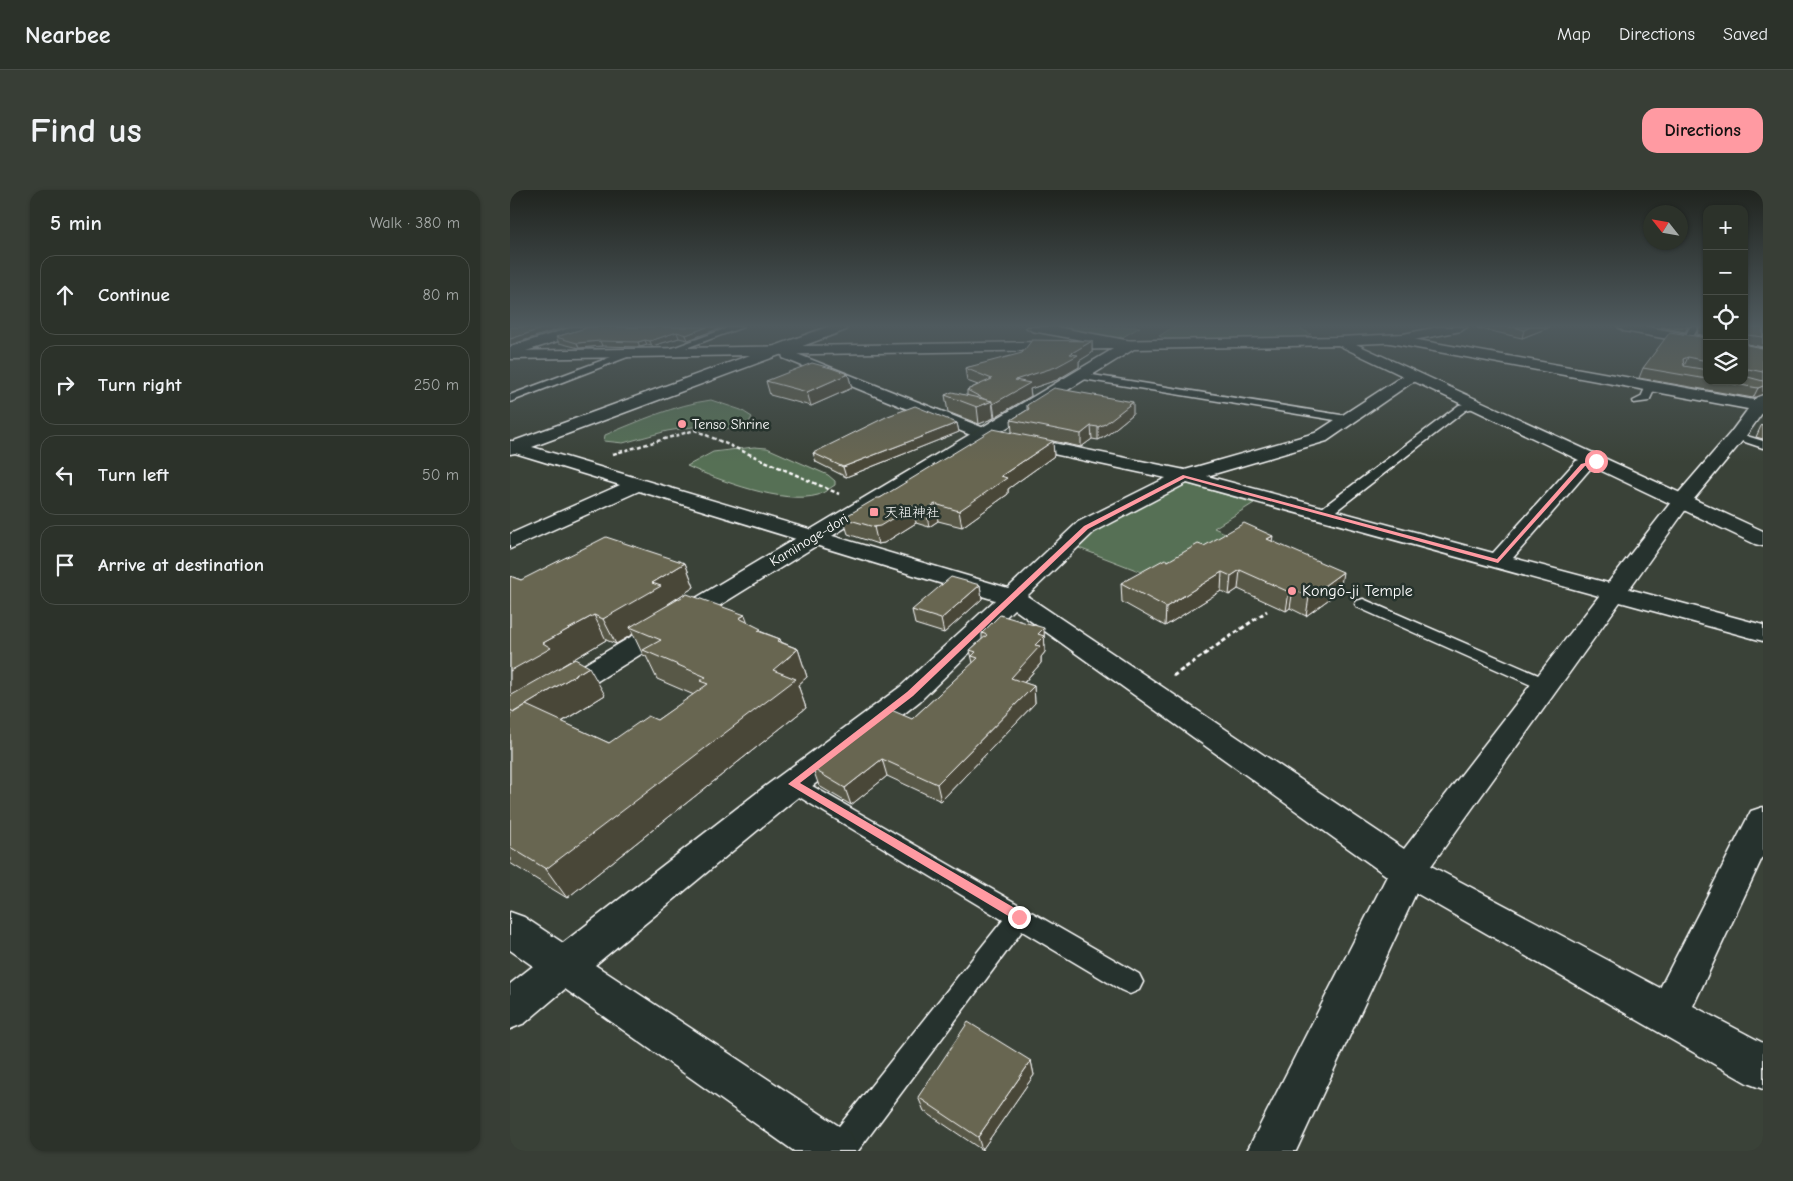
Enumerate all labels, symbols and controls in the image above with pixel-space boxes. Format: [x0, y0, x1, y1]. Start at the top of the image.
text: Nearbee [25, 21, 110, 49]
text: Map [1557, 24, 1591, 45]
text: Directions [1619, 24, 1695, 45]
text: Saved [1723, 24, 1768, 45]
button: Directions [1642, 108, 1763, 153]
text: Find us [30, 110, 142, 151]
north arrow [1643, 205, 1688, 250]
map controls [1703, 205, 1748, 385]
button: + [1703, 205, 1748, 250]
text: 5 min [50, 211, 102, 235]
text: Walk · 380 m [370, 214, 460, 232]
button: − [1703, 250, 1748, 295]
icon: ahead [51, 281, 79, 309]
text: Continue [98, 284, 170, 306]
text: 80 m [422, 286, 459, 304]
button: locate [1703, 295, 1748, 340]
button: layers [1703, 340, 1748, 385]
icon: right [51, 371, 79, 399]
text: Turn right [98, 374, 182, 396]
text: 250 m [414, 376, 459, 394]
place label: Tenso Shrine [692, 416, 770, 433]
marker: Tenso Shrine [676, 418, 688, 430]
route start [1585, 450, 1608, 473]
icon: left [51, 461, 79, 489]
text: Turn left [98, 464, 169, 486]
text: 50 m [422, 466, 459, 484]
place label: 天祖神社 [884, 504, 940, 521]
marker: 天祖神社 [868, 506, 880, 518]
street label: Kaminoge-dori [767, 510, 851, 570]
icon: arrive [51, 551, 79, 579]
text: Arrive at destination [98, 554, 264, 576]
place label: Kongō-ji Temple [1302, 582, 1413, 600]
marker: Kongō-ji Temple [1286, 585, 1298, 597]
route end [1008, 906, 1031, 929]

